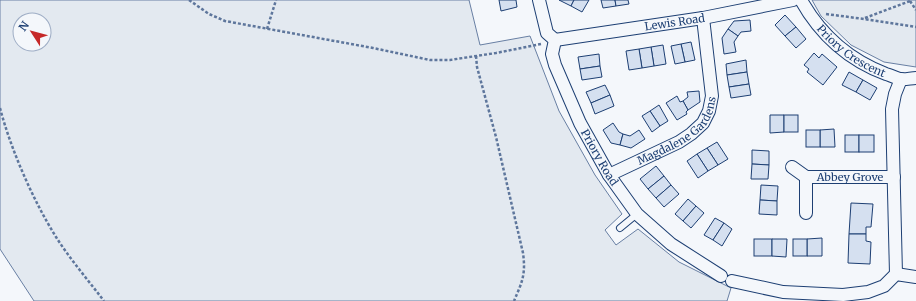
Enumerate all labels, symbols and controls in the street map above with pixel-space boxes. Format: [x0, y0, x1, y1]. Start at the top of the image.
street label: Lewis Road [644, 11, 706, 34]
north arrow [12, 12, 52, 52]
text: N [16, 18, 32, 34]
street label: Priory Crescent [814, 22, 888, 80]
street label: Magdalene Gardens [635, 95, 719, 168]
street label: Priory Road [578, 127, 622, 189]
street label: Abbey Grove [816, 170, 884, 184]

